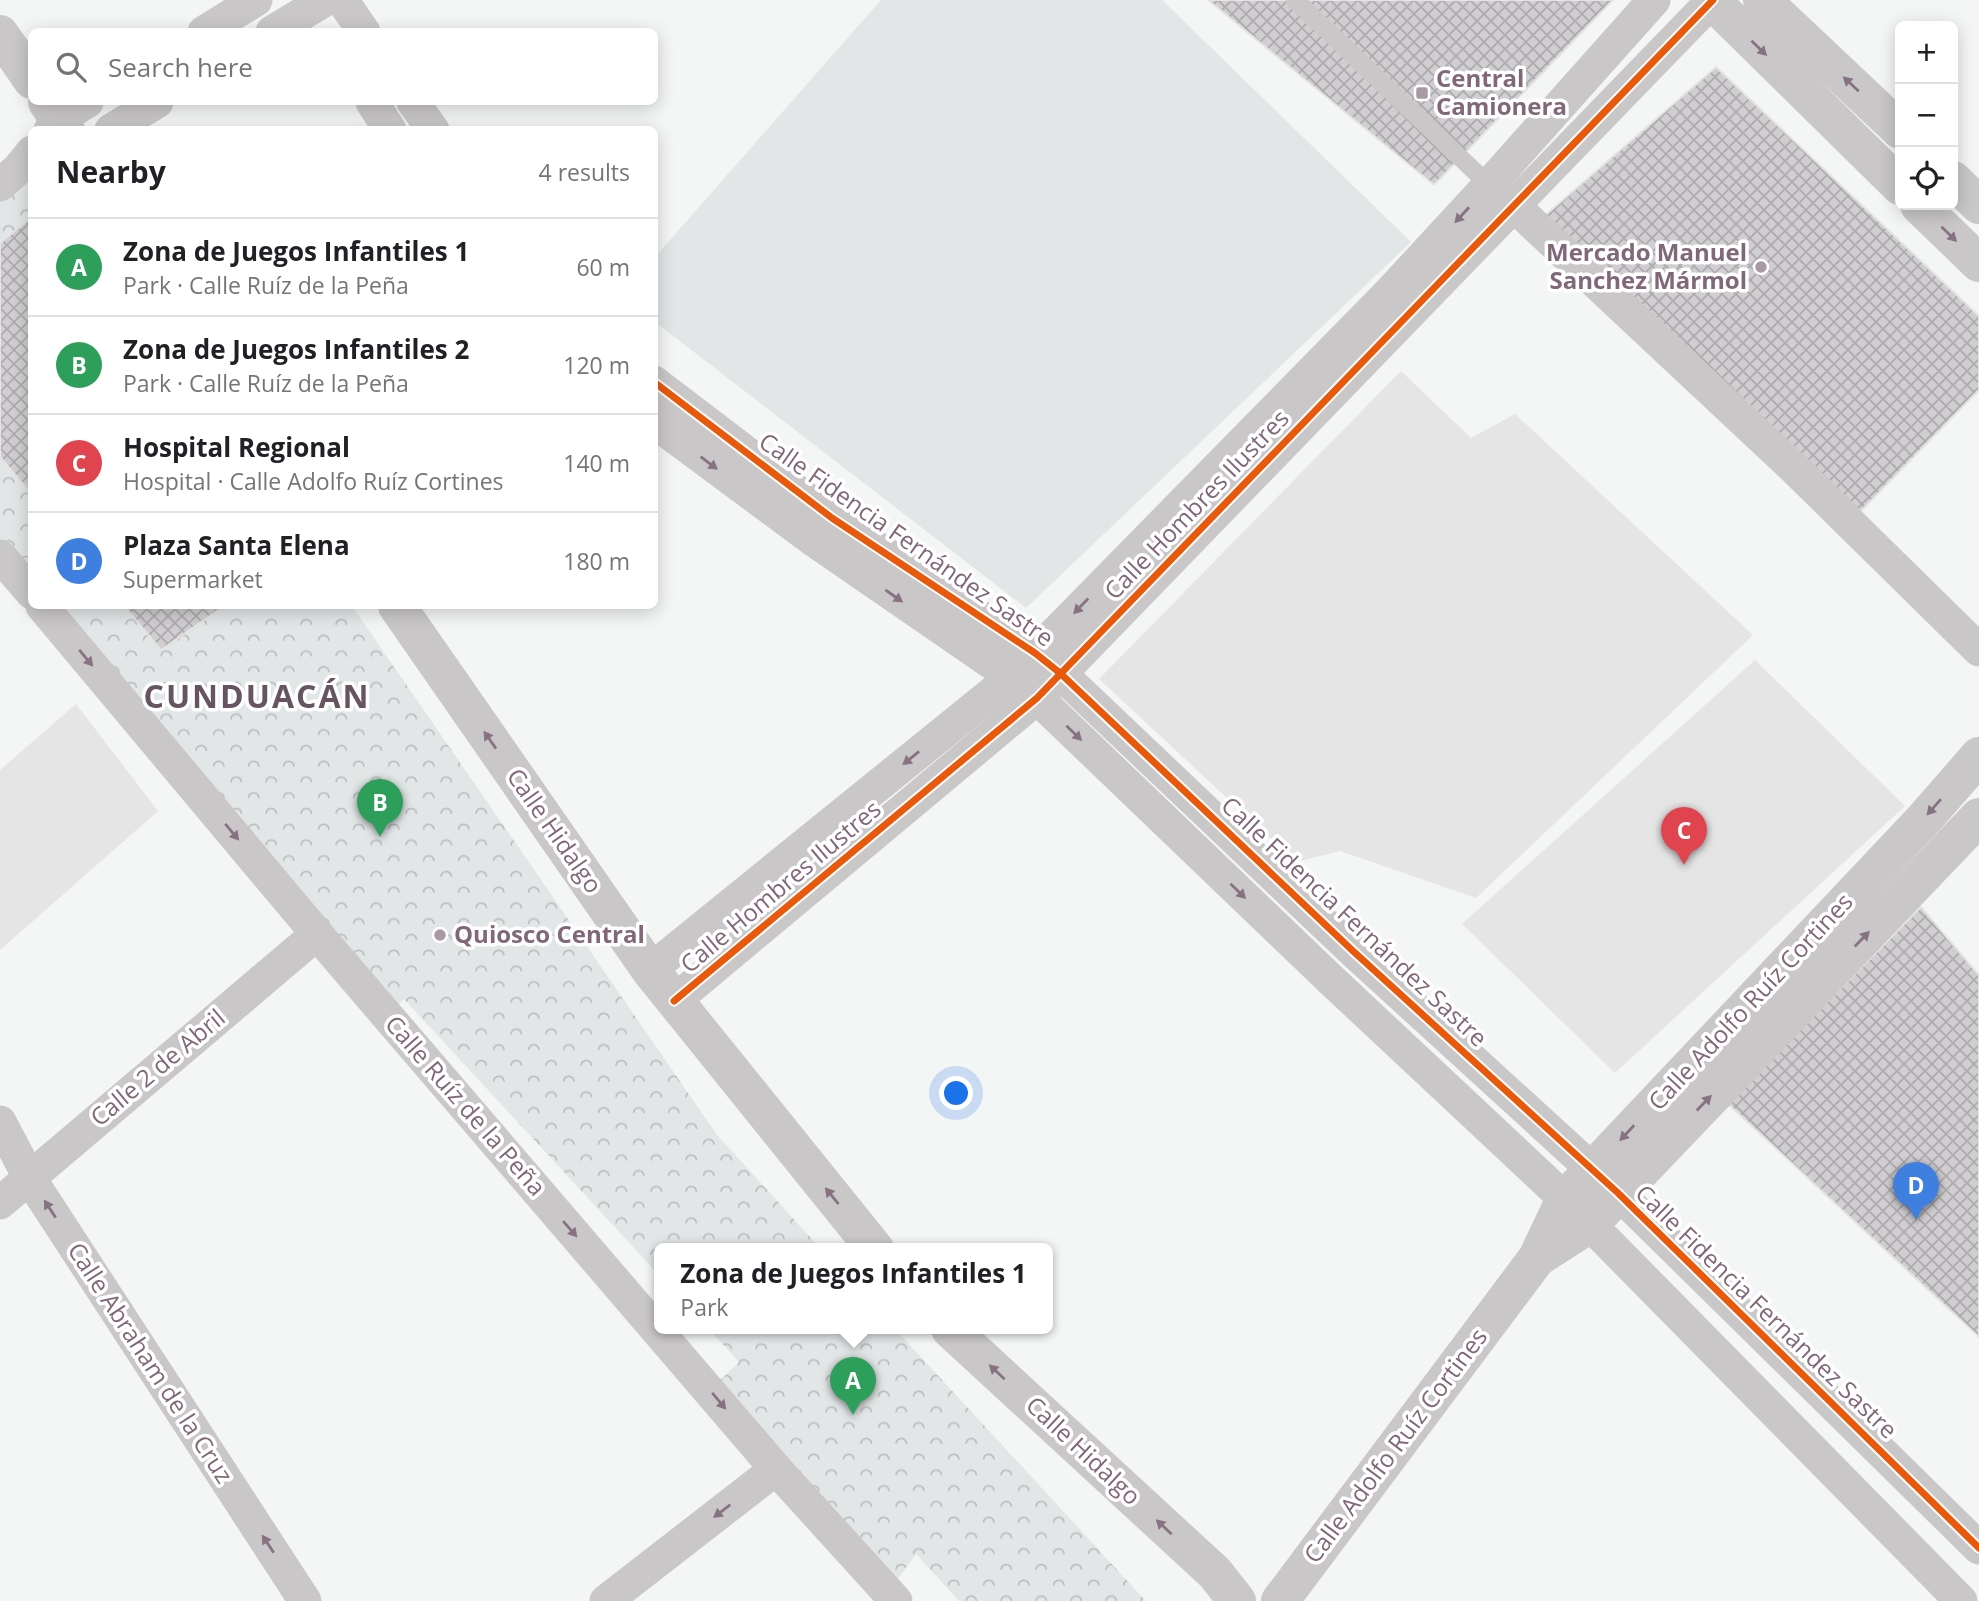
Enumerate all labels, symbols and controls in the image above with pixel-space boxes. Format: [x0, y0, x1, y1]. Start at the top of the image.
map controls [1895, 21, 1958, 210]
button: + [1895, 21, 1958, 84]
search box [28, 28, 658, 105]
one-way arrow [1751, 39, 1768, 56]
icon: search [52, 48, 90, 86]
text: Search here [108, 49, 253, 85]
place label: Central Camionera [1436, 61, 1567, 122]
one-way arrow [1843, 76, 1860, 92]
button: − [1895, 84, 1958, 147]
marker: Central Camionera [1414, 85, 1430, 101]
button: locate [1895, 147, 1958, 210]
text: Nearby [56, 151, 166, 192]
text: 4 results [539, 156, 630, 188]
one-way arrow [1454, 206, 1470, 223]
one-way arrow [1941, 226, 1957, 242]
text: Zona de Juegos Infantiles 1 [123, 233, 469, 269]
place label: Mercado Manuel Sanchez Mármol [1546, 235, 1747, 296]
text: A [71, 251, 87, 283]
text: 60 m [576, 251, 630, 283]
marker: Mercado Manuel Sanchez Mármol [1753, 259, 1769, 275]
text: Park · Calle Ruíz de la Peña [123, 269, 409, 301]
text: Zona de Juegos Infantiles 2 [123, 331, 469, 367]
text: B [71, 349, 87, 381]
text: 120 m [563, 349, 630, 381]
text: Park · Calle Ruíz de la Peña [123, 367, 409, 399]
street label: Calle Hombres Ilustres [1096, 402, 1295, 606]
street label: Calle Fidencia Fernández Sastre [753, 424, 1061, 653]
text: Hospital Regional [123, 429, 350, 465]
text: C [72, 447, 86, 479]
text: 140 m [563, 447, 630, 479]
one-way arrow [700, 455, 718, 469]
text: Hospital · Calle Adolfo Ruíz Cortines [123, 465, 504, 497]
text: Plaza Santa Elena [123, 527, 350, 563]
text: D [70, 545, 88, 577]
text: 180 m [563, 545, 630, 577]
text: Supermarket [123, 563, 263, 595]
one-way arrow [885, 589, 903, 603]
one-way arrow [1073, 597, 1089, 614]
one-way arrow [78, 649, 93, 666]
district label: CUNDUACÁN [143, 674, 371, 717]
one-way arrow [1065, 725, 1082, 741]
one-way arrow [483, 731, 497, 749]
one-way arrow [903, 750, 921, 765]
street label: Calle Hidalgo [500, 761, 610, 899]
pin: B [357, 779, 403, 837]
street label: Calle Fidencia Fernández Sastre [1215, 789, 1495, 1053]
street label: Calle Hombres Ilustres [673, 792, 887, 980]
one-way arrow [1926, 798, 1942, 816]
pin: C [1661, 807, 1707, 865]
one-way arrow [224, 823, 240, 841]
one-way arrow [1230, 882, 1247, 899]
street label: Calle Adolfo Ruíz Cortines [1640, 885, 1860, 1117]
place label: Quiosco Central [454, 917, 645, 950]
marker: Quiosco Central [432, 927, 448, 943]
one-way arrow [1853, 931, 1869, 948]
street label: Calle 2 de Abril [83, 1001, 231, 1133]
street label: Calle Ruíz de la Peña [378, 1008, 554, 1202]
your location [939, 1076, 973, 1110]
one-way arrow [1696, 1095, 1713, 1112]
one-way arrow [1619, 1125, 1636, 1142]
pin: D [1893, 1162, 1939, 1220]
street label: Calle Fidencia Fernández Sastre [1629, 1177, 1905, 1445]
one-way arrow [825, 1187, 840, 1204]
one-way arrow [44, 1200, 57, 1219]
one-way arrow [562, 1220, 577, 1237]
street label: Calle Abraham de la Cruz [61, 1235, 242, 1489]
popup [654, 1243, 1053, 1334]
text: Zona de Juegos Infantiles 1 [680, 1255, 1027, 1291]
text: Park [680, 1291, 728, 1323]
street label: Calle Adolfo Ruíz Cortines [1296, 1321, 1494, 1569]
pin: A [830, 1357, 876, 1415]
one-way arrow [989, 1365, 1006, 1381]
street label: Calle Hidalgo [1020, 1388, 1149, 1512]
one-way arrow [711, 1392, 726, 1410]
one-way arrow [714, 1503, 732, 1518]
one-way arrow [1156, 1519, 1173, 1535]
one-way arrow [261, 1535, 275, 1553]

